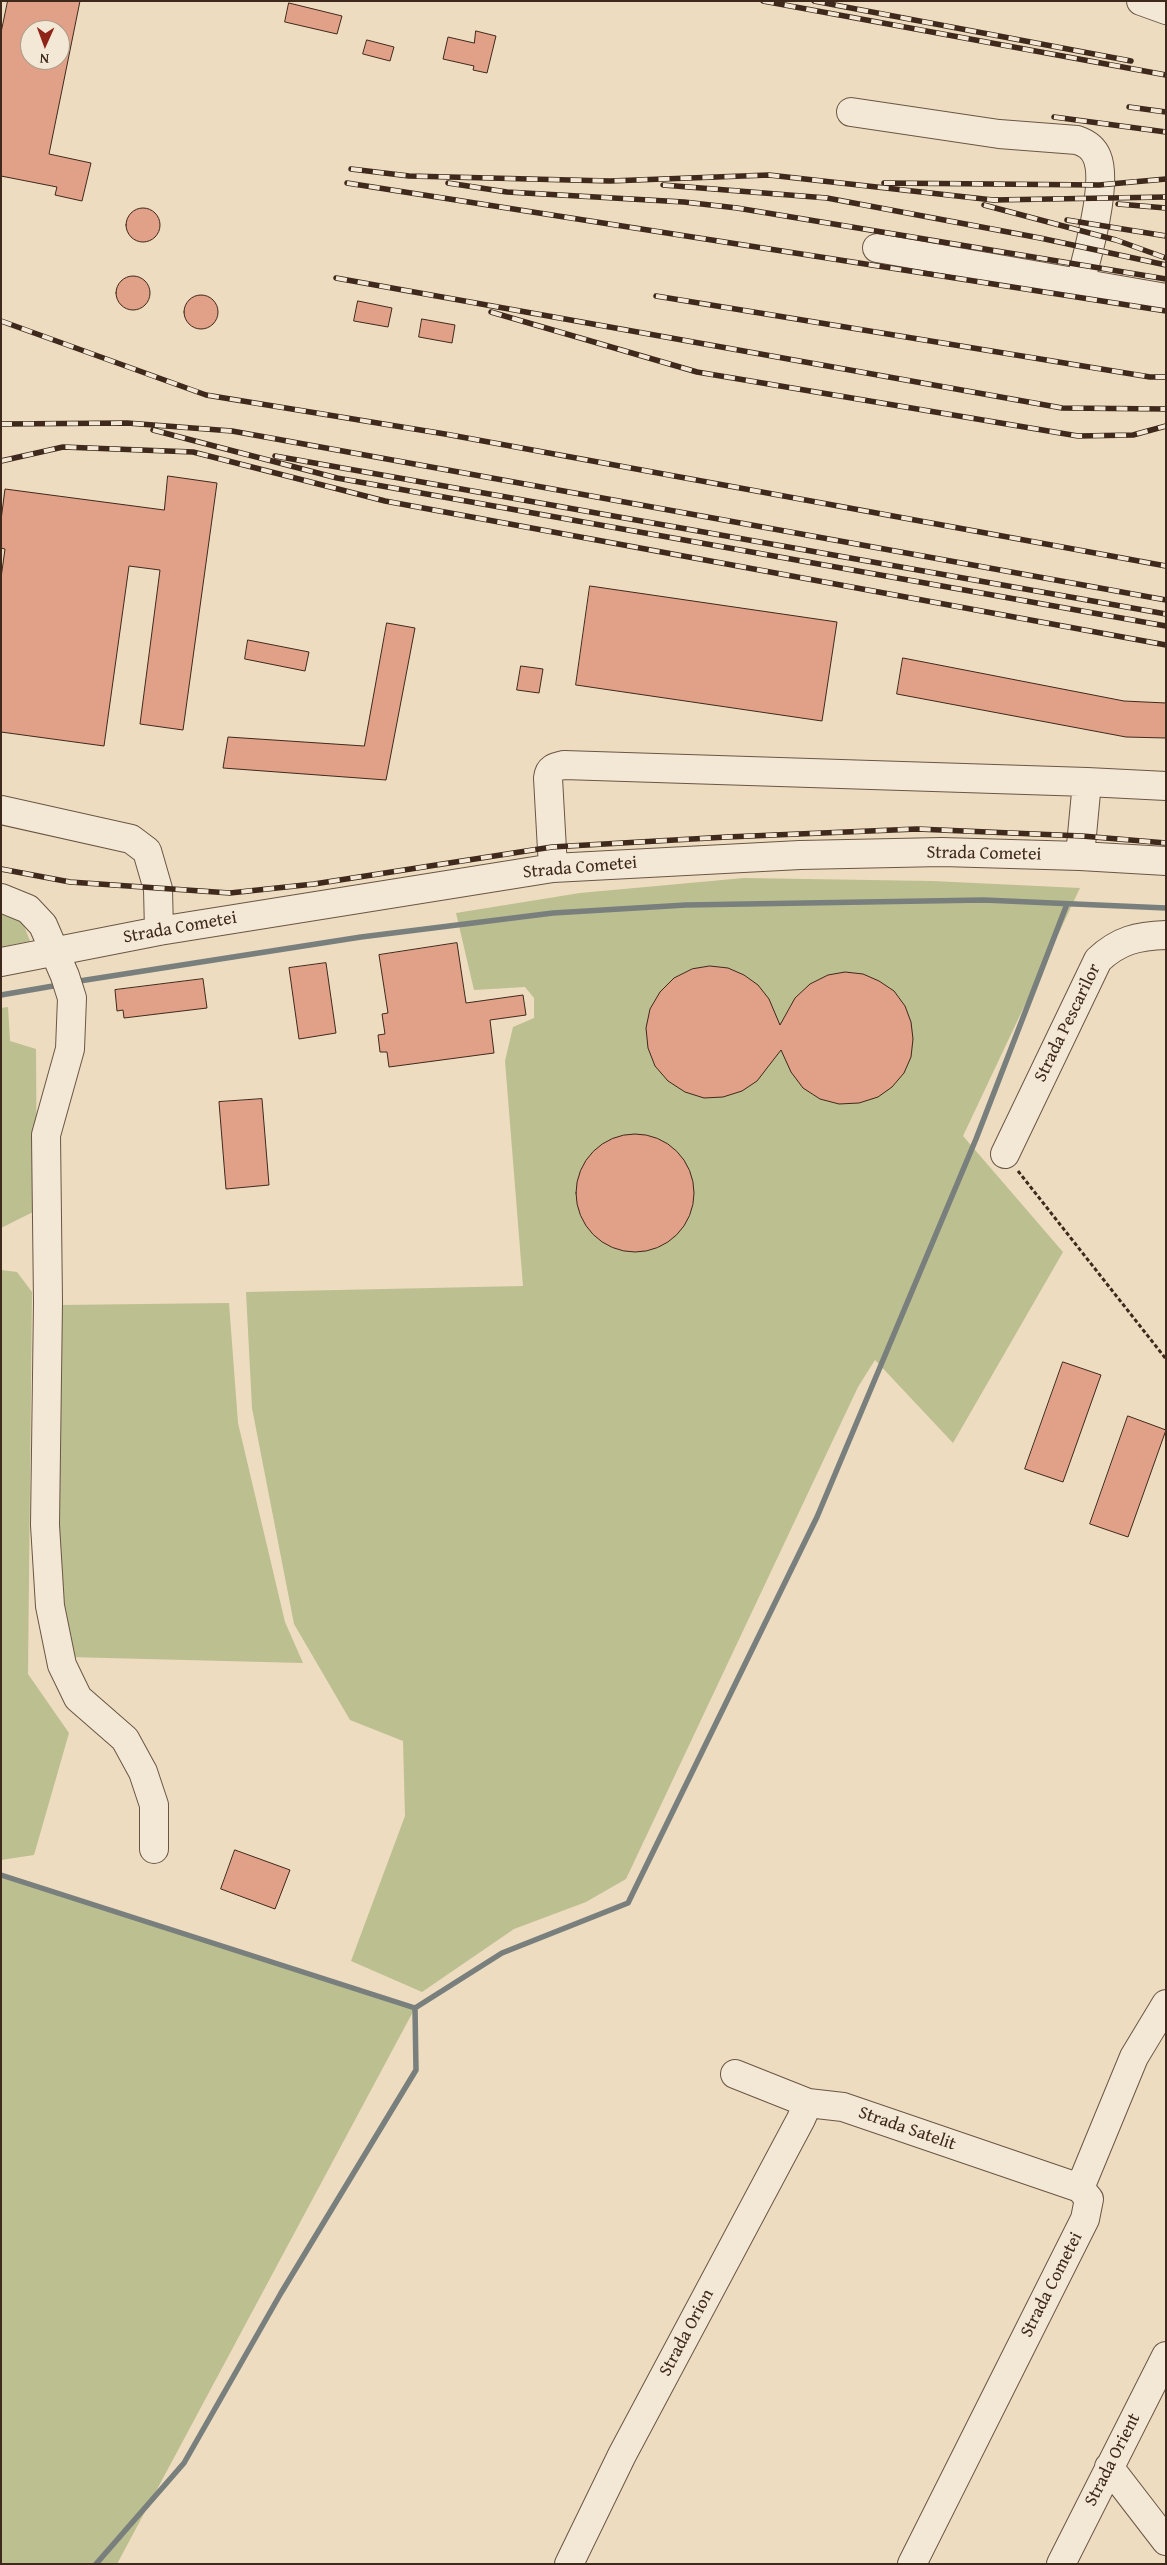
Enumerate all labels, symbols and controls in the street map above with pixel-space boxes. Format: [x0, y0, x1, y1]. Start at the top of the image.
north arrow [20, 20, 70, 70]
text: N [39, 49, 50, 69]
street label: Strada Cometei [926, 842, 1042, 866]
street label: Strada Cometei [522, 852, 638, 884]
street label: Strada Cometei [122, 907, 238, 949]
street label: Strada Pescarilor [1030, 960, 1106, 1086]
street label: Strada Satelit [855, 2102, 959, 2156]
street label: Strada Cometei [1016, 2229, 1088, 2341]
street label: Strada Orion [655, 2286, 719, 2380]
street label: Strada Orient [1080, 2410, 1146, 2510]

